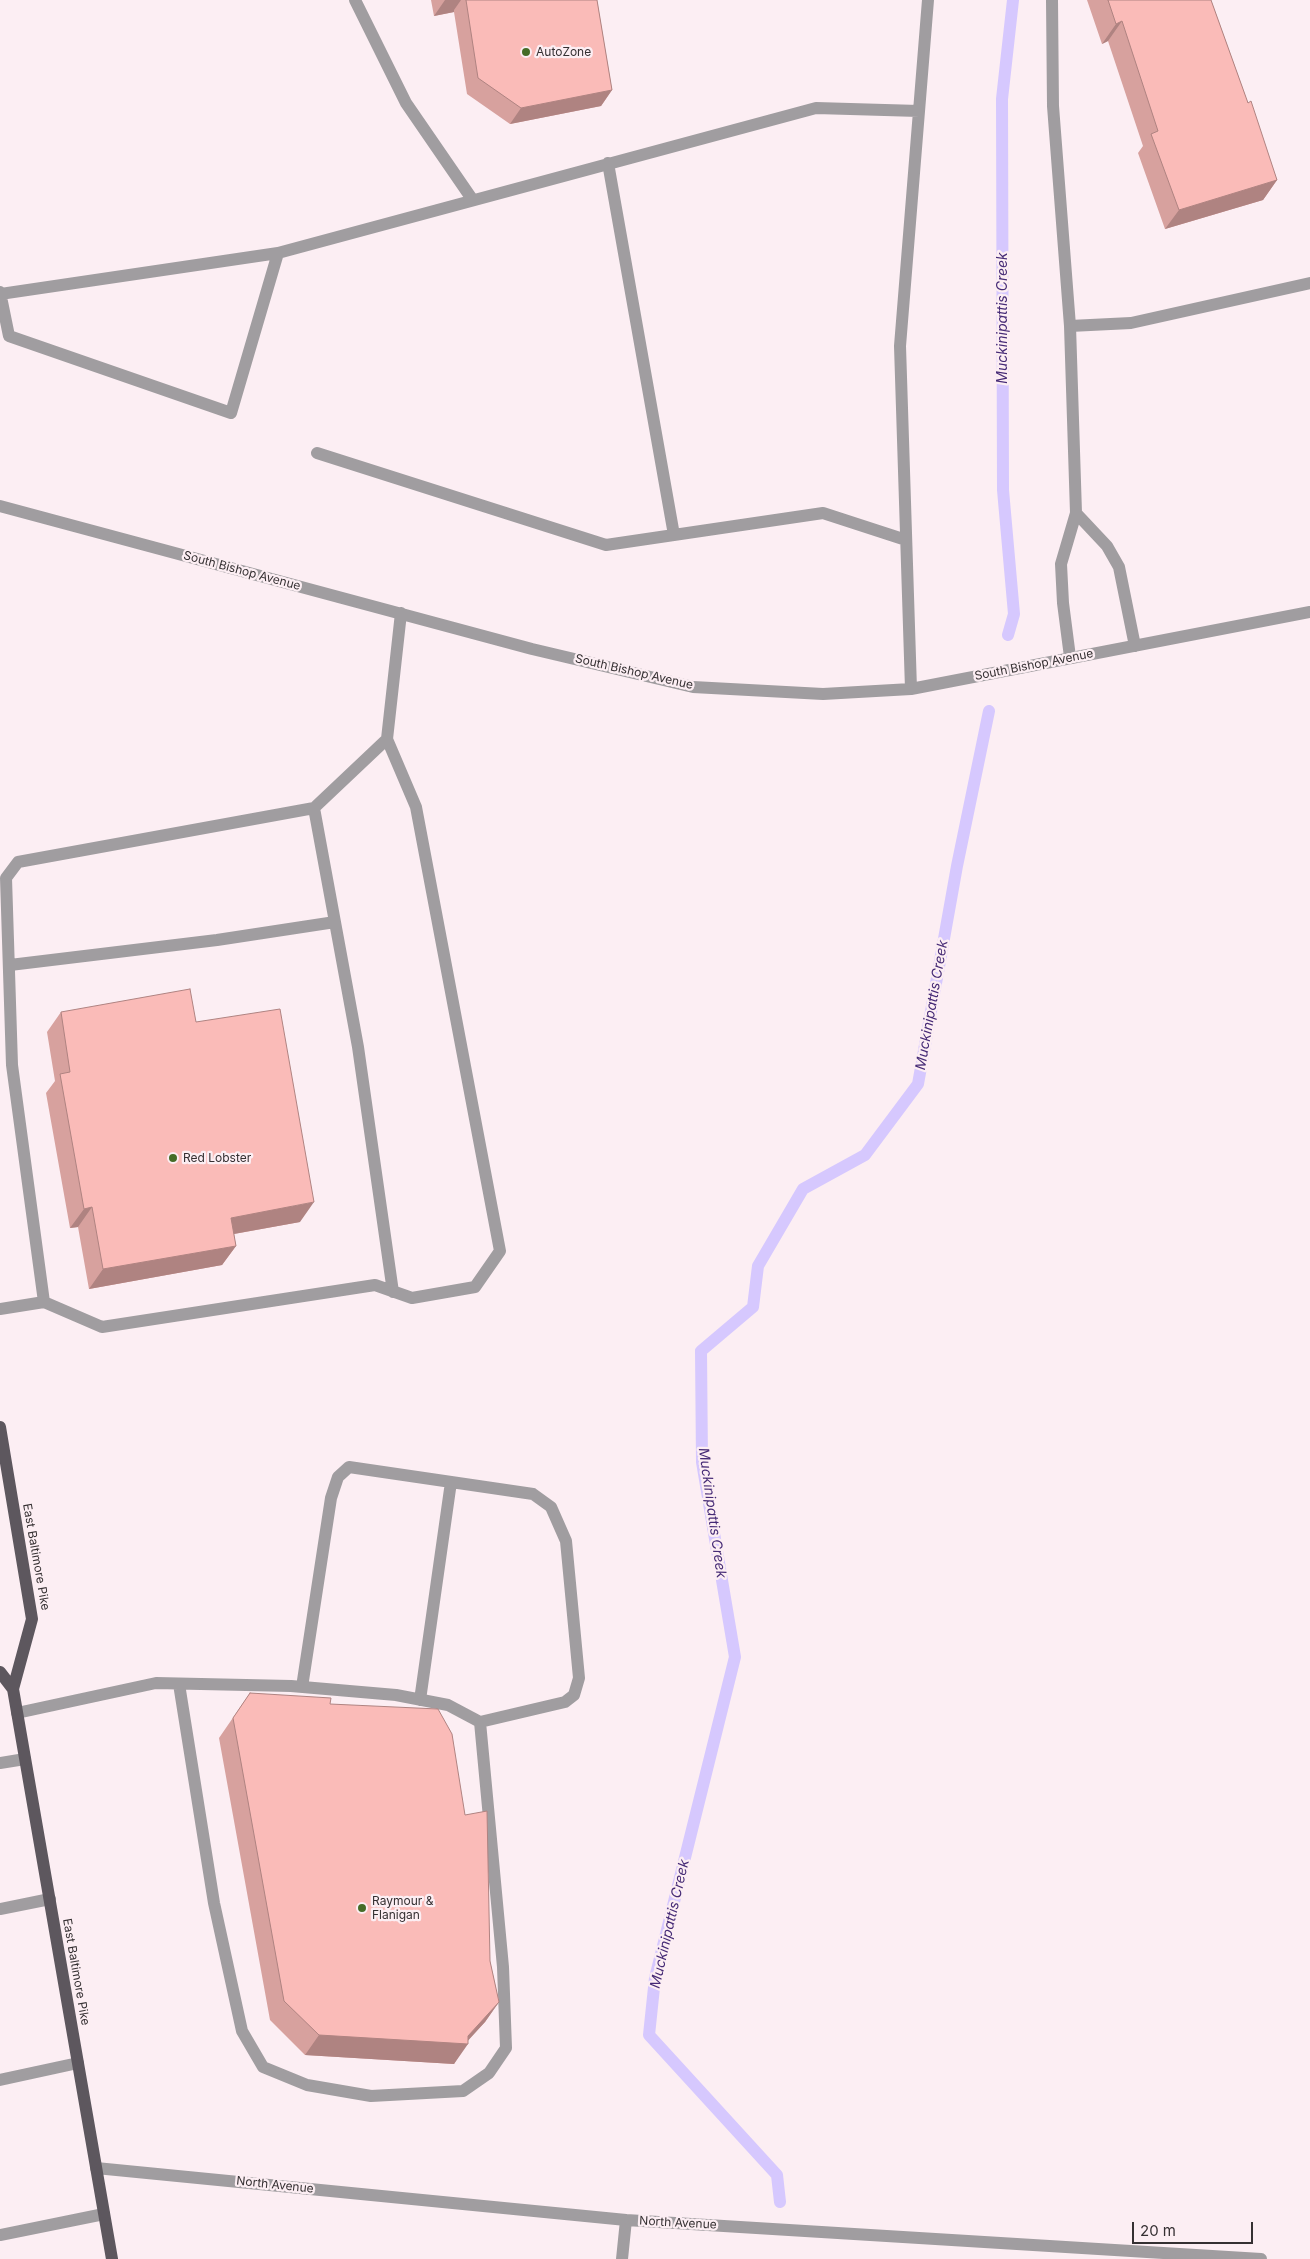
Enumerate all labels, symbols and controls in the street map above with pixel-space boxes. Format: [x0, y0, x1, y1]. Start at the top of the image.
place label: AutoZone [536, 45, 591, 59]
marker: AutoZone [520, 46, 532, 58]
water label: Muckinipattis Creek [995, 252, 1011, 384]
street label: South Bishop Avenue [182, 548, 302, 594]
street label: South Bishop Avenue [973, 646, 1095, 684]
street label: South Bishop Avenue [574, 651, 694, 693]
water label: Muckinipattis Creek [912, 939, 952, 1071]
place label: Red Lobster [183, 1151, 251, 1165]
marker: Red Lobster [167, 1152, 179, 1164]
water label: Muckinipattis Creek [695, 1447, 729, 1579]
street label: East Baltimore Pike [20, 1502, 52, 1612]
water label: Muckinipattis Creek [647, 1858, 693, 1990]
place label: Raymour & Flanigan [372, 1894, 433, 1922]
marker: Raymour & Flanigan [356, 1902, 368, 1914]
street label: East Baltimore Pike [60, 1917, 92, 2027]
street label: North Avenue [236, 2174, 314, 2196]
scale bar [1135, 2212, 1256, 2244]
street label: North Avenue [639, 2214, 717, 2232]
text: 20 m [1140, 2221, 1176, 2240]

